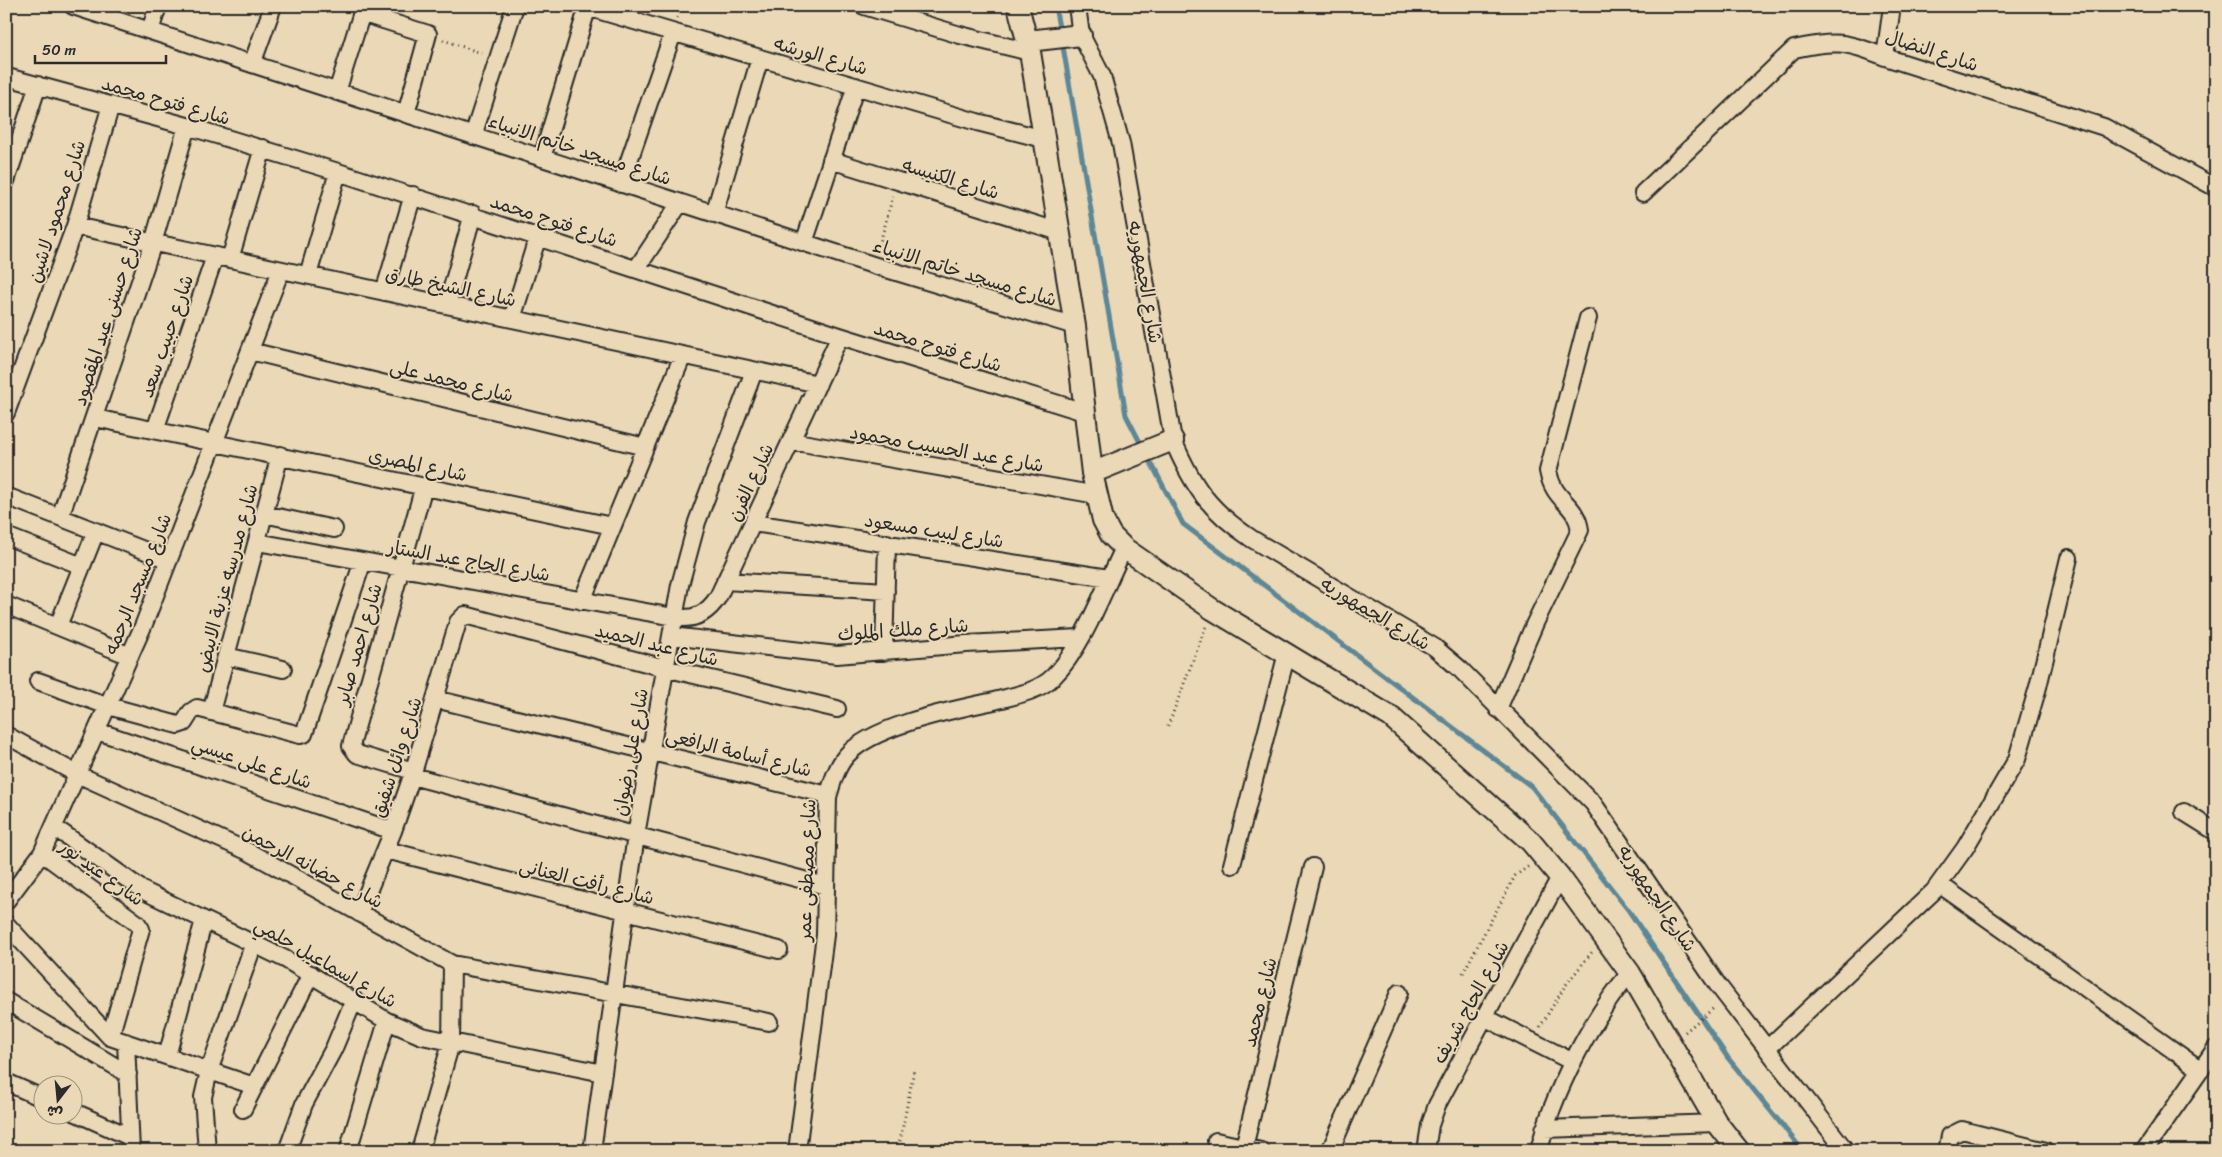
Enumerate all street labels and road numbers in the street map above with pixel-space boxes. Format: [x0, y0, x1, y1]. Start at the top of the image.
street label: شارع النضال [1881, 20, 1983, 81]
street label: شارع الورشه [770, 26, 872, 85]
street label: شارع فتوح محمد [98, 66, 234, 135]
street label: شارع مسجد خاتم الانبياء [484, 104, 676, 195]
street label: شارع محمود لاشين [18, 135, 95, 287]
street label: شارع الكنيسه [898, 148, 1004, 209]
street label: شارع فتوح محمد [486, 184, 622, 257]
street label: شارع الجمهوريه [1119, 218, 1173, 346]
street label: شارع حسنى عبد المقصود [63, 222, 152, 410]
street label: شارع مسجد خاتم الانبياء [869, 229, 1061, 316]
street label: شارع الشيخ طارق [382, 257, 519, 316]
street label: شارع حبيب سعد [130, 270, 203, 402]
street label: شارع فتوح محمد [870, 311, 1006, 382]
street label: شارع محمد على [387, 349, 517, 412]
street label: شارع عبد الحسيب محمود [847, 415, 1047, 482]
street label: شارع الفرن [718, 437, 783, 527]
street label: شارع المصرى [365, 438, 470, 491]
street label: شارع مدرسه عزبة الابيض [185, 480, 268, 676]
street label: شارع لبيب مسعود [862, 503, 1006, 558]
street label: شارع مسجد الرحمه [94, 508, 181, 660]
street label: شارع الحاج عبد الستار [383, 530, 553, 591]
street label: شارع الجمهوريه [1314, 567, 1437, 659]
street label: شارع احمد صابر [325, 579, 392, 711]
street label: شارع ملك الملوك [836, 608, 970, 651]
street label: شارع عبد الحميد [592, 613, 722, 676]
street label: شارع على رضوان [603, 686, 658, 819]
street label: شارع وائل شفيق [361, 693, 432, 822]
street label: شارع أسامة الرافعى [662, 718, 815, 787]
street label: شارع على عيسي [187, 727, 316, 798]
street label: شارع مصطفى عمر [787, 798, 825, 944]
street label: شارع حضانه الرحمن [236, 815, 389, 918]
street label: شارع عيد نور [51, 829, 151, 915]
street label: شارع الجمهوريه [1609, 838, 1706, 959]
street label: شارع رأفت العنانى [516, 849, 658, 914]
street label: شارع اسماعيل حلمي [248, 908, 404, 1017]
street label: شارع الحاج شريف [1423, 934, 1518, 1070]
street label: شارع محمد [1232, 954, 1287, 1051]

